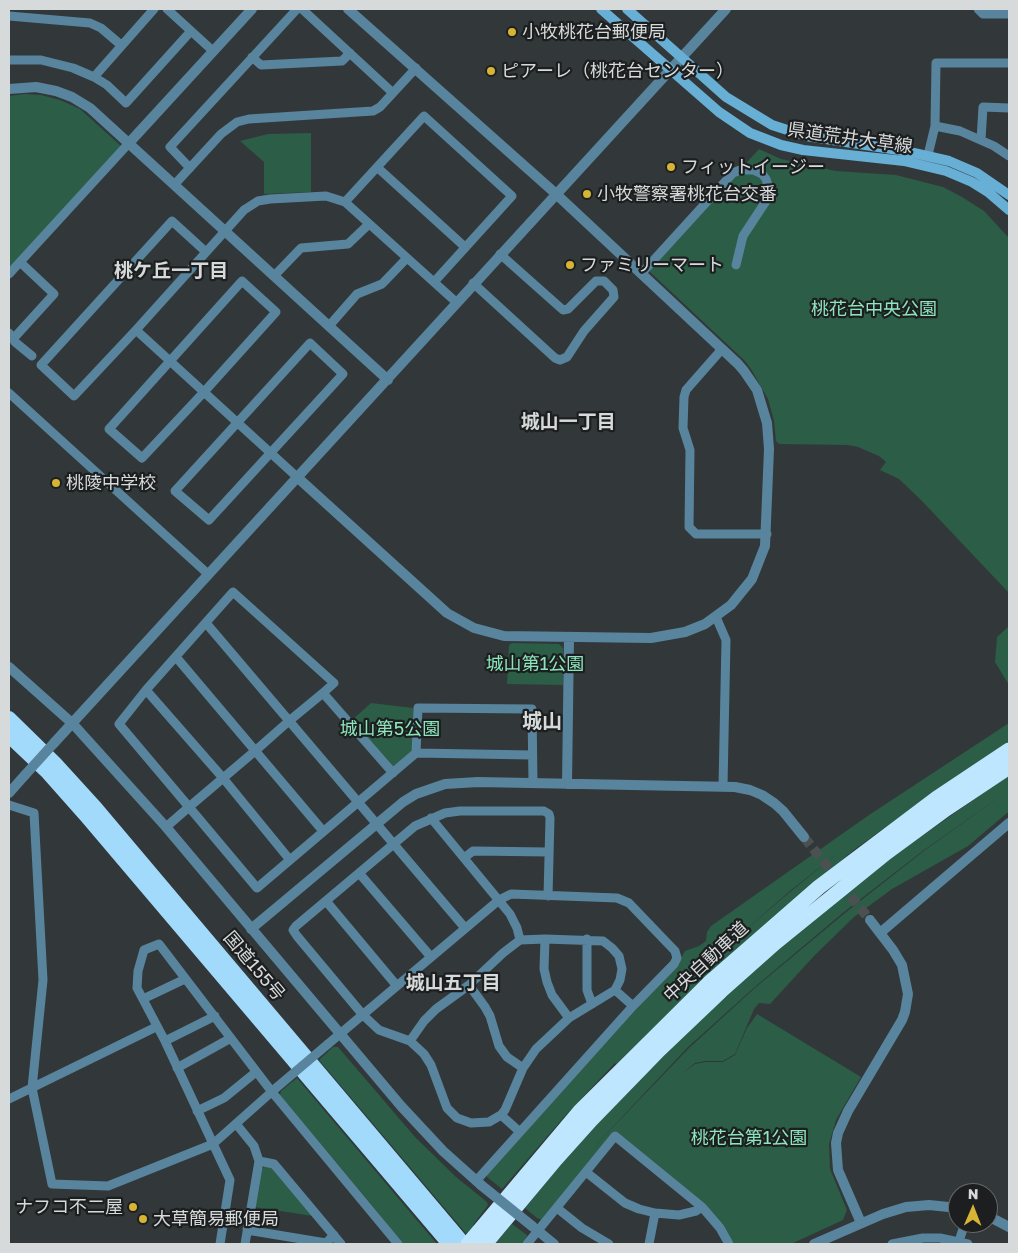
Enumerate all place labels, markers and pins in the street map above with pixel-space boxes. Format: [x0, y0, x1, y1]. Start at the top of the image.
place label: 小牧桃花台郵便局 [522, 21, 666, 43]
marker: 小牧桃花台郵便局 [506, 26, 518, 38]
place label: ピアーレ（桃花台センター） [501, 60, 734, 82]
marker: ピアーレ（桃花台センター） [485, 65, 497, 77]
place label: フィットイージー [681, 156, 825, 178]
marker: フィットイージー [665, 161, 677, 173]
place label: 小牧警察署桃花台交番 [597, 183, 777, 205]
marker: 小牧警察署桃花台交番 [581, 188, 593, 200]
place label: ファミリーマート [580, 254, 724, 276]
marker: ファミリーマート [564, 259, 576, 271]
place label: 桃陵中学校 [66, 472, 156, 494]
marker: 桃陵中学校 [50, 477, 62, 489]
place label: ナフコ不二屋 [15, 1196, 123, 1218]
marker: ナフコ不二屋 [127, 1201, 139, 1213]
place label: 大草簡易郵便局 [153, 1208, 279, 1230]
marker: 大草簡易郵便局 [137, 1213, 149, 1225]

